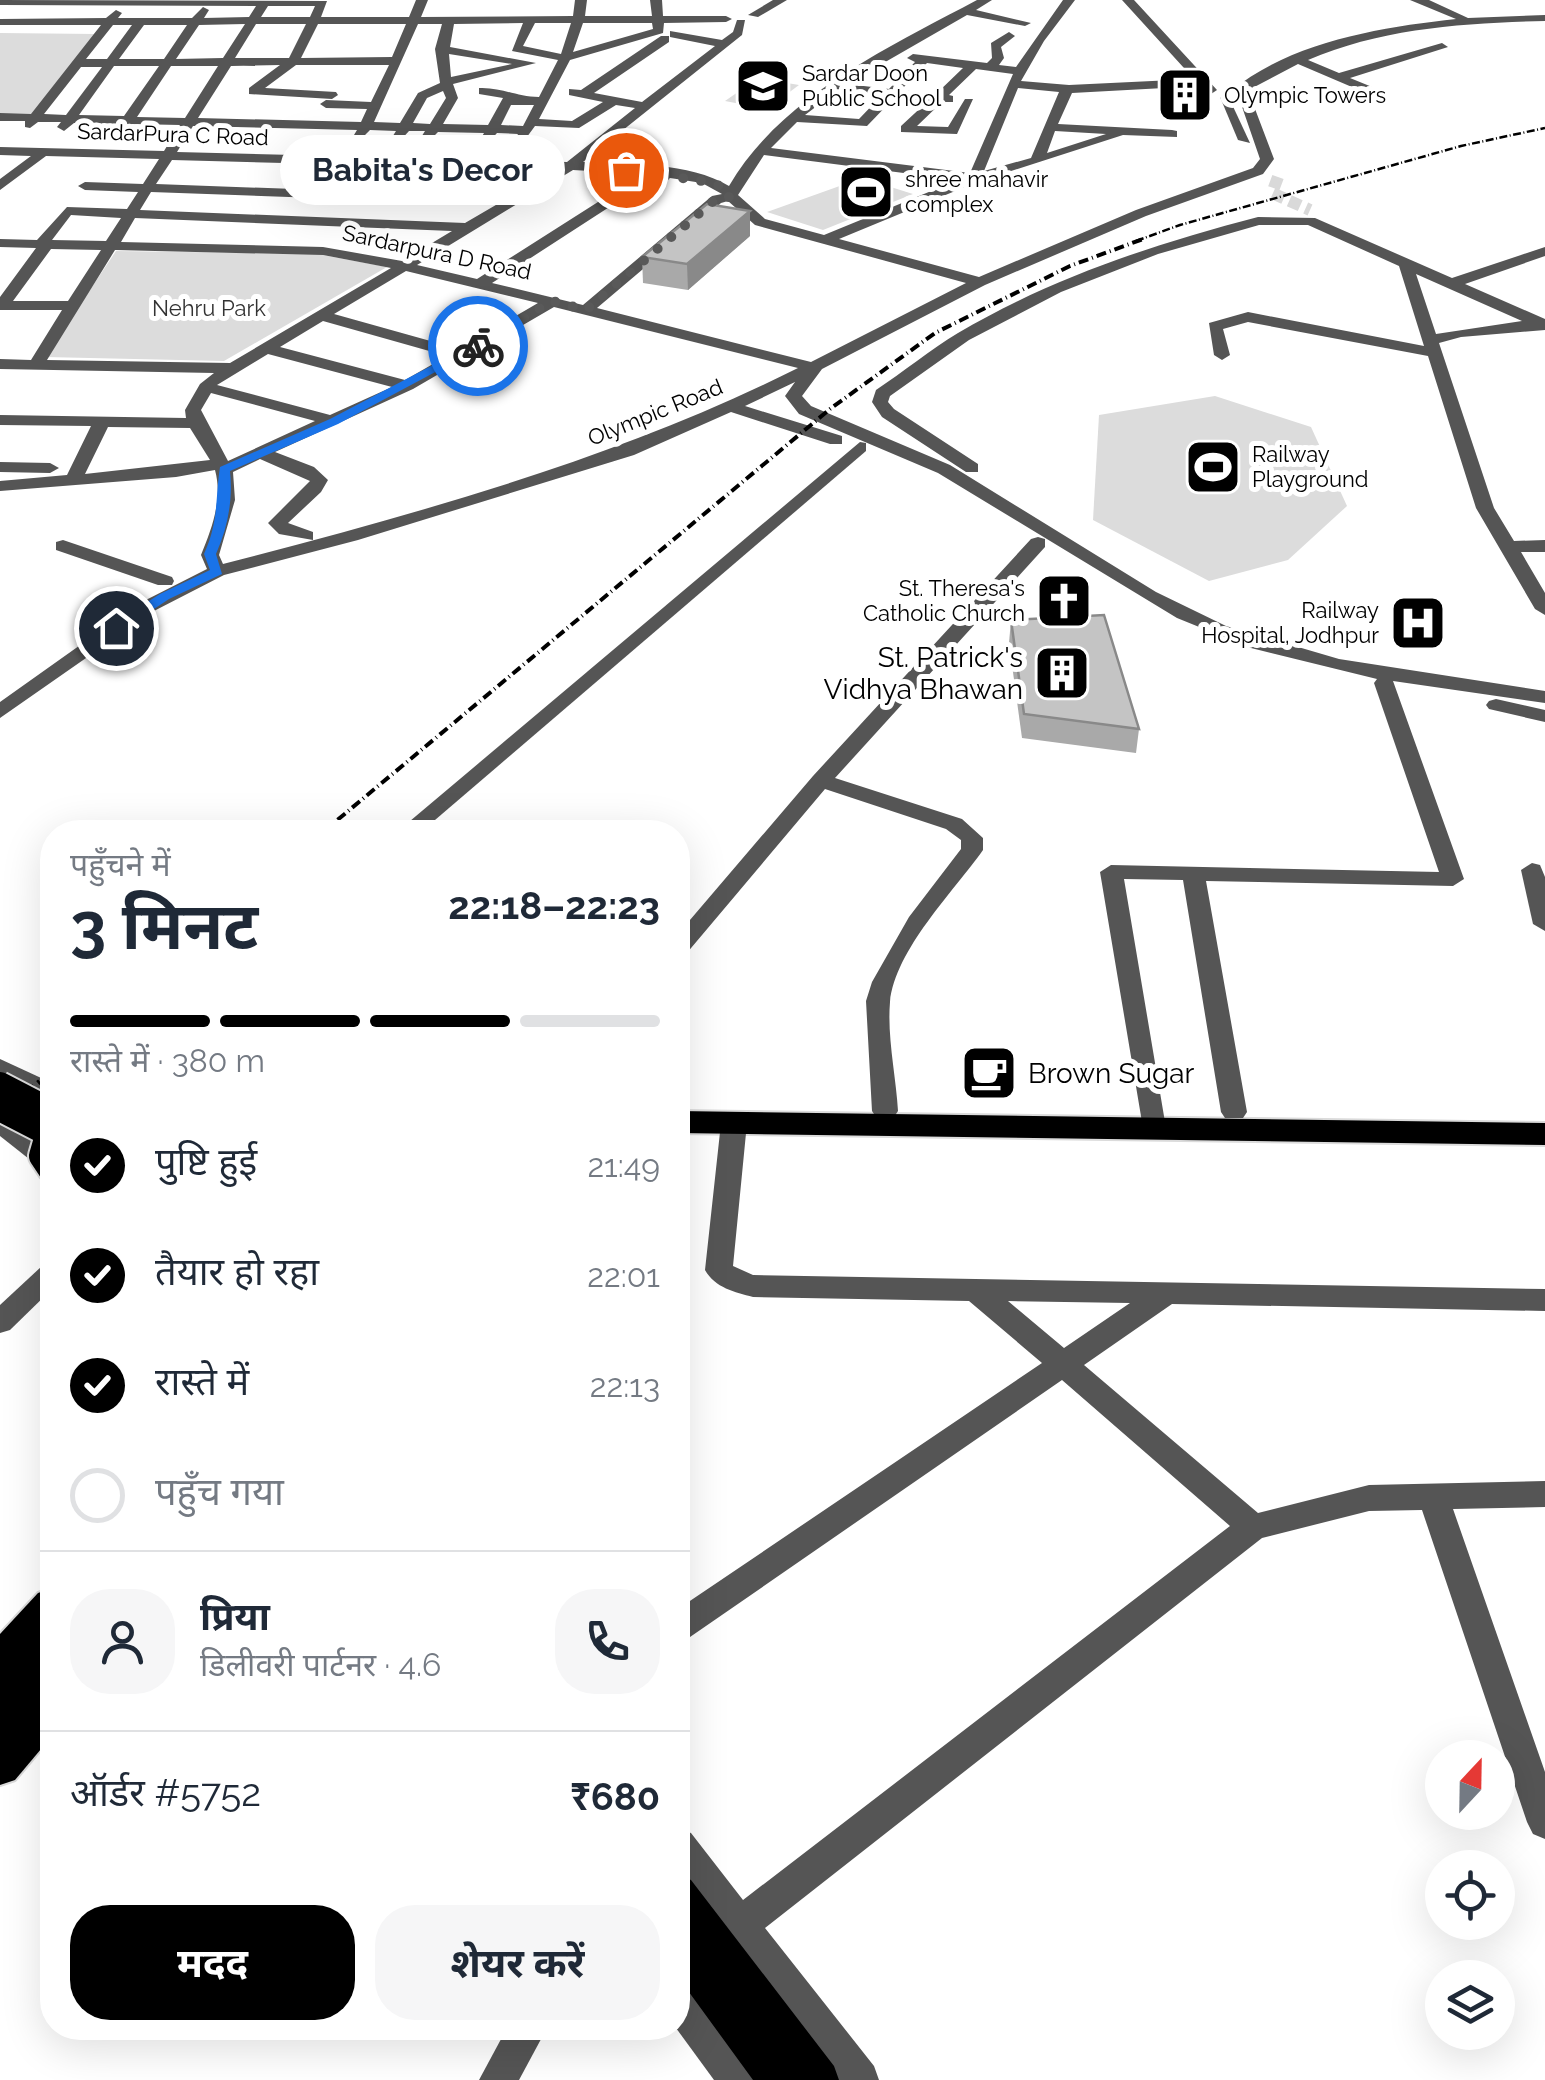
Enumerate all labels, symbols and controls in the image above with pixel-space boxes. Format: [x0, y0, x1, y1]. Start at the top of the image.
school or university icon: Sardar Doon Public School [733, 56, 793, 116]
place label: Sardar Doon Public School [802, 60, 941, 111]
building icon: Olympic Towers [1155, 65, 1215, 125]
place label: Olympic Towers [1224, 82, 1386, 108]
street label: SardarPura C Road [77, 118, 269, 150]
pin [584, 128, 669, 213]
callout: Babita's Decor [281, 135, 566, 205]
icon: bag [599, 143, 654, 198]
text: Babita's Decor [312, 151, 533, 188]
sports icon: shree mahavir complex [836, 162, 896, 222]
place label: shree mahavir complex [905, 166, 1048, 217]
street label: Sardarpura D Road [340, 219, 534, 285]
park label: Nehru Park [152, 295, 266, 321]
courier [428, 296, 528, 396]
icon: bike [451, 319, 506, 374]
street label: Olympic Road [584, 373, 726, 451]
sports icon: Railway Playground [1183, 437, 1243, 497]
place label: Railway Playground [1252, 441, 1368, 492]
church icon: St. Theresa's Catholic Church [1034, 571, 1094, 631]
place label: St. Theresa's Catholic Church [863, 575, 1025, 626]
pin [74, 586, 159, 671]
hospital icon: Railway Hospital, Jodhpur [1388, 593, 1448, 653]
place label: Railway Hospital, Jodhpur [1201, 597, 1379, 648]
icon: home [89, 601, 144, 656]
place label: St. Patrick's Vidhya Bhawan [824, 641, 1023, 706]
building icon: St. Patrick's Vidhya Bhawan [1032, 643, 1092, 703]
text: पहुँचने में [70, 846, 171, 883]
text: 22:18–22:23 [448, 883, 660, 928]
text: 3 मिनट [70, 888, 258, 964]
text: रास्ते में · 380 m [70, 1042, 265, 1079]
cafe icon: Brown Sugar [959, 1043, 1019, 1103]
place label: Brown Sugar [1028, 1057, 1195, 1090]
icon: check [70, 1138, 125, 1193]
text: पुष्टि हुई [155, 1139, 257, 1184]
text: 21:49 [587, 1147, 660, 1184]
icon: check [70, 1248, 125, 1303]
text: तैयार हो रहा [155, 1249, 319, 1294]
text: 22:01 [587, 1257, 660, 1294]
icon: check [70, 1358, 125, 1413]
text: रास्ते में [155, 1359, 249, 1404]
text: 22:13 [590, 1367, 660, 1404]
text: पहुँच गया [155, 1469, 284, 1514]
button: person [70, 1589, 175, 1694]
button: phone [555, 1589, 660, 1694]
text: प्रिया [200, 1594, 270, 1639]
text: डिलीवरी पार्टनर · 4.6 [200, 1646, 441, 1683]
north arrow [1425, 1740, 1515, 1830]
map controls [1425, 1740, 1515, 2050]
text: ऑर्डर #5752 [70, 1770, 261, 1815]
text: ₹680 [570, 1774, 660, 1819]
button: locate [1425, 1850, 1515, 1940]
button: मदद [70, 1905, 355, 2020]
button: शेयर करें [375, 1905, 660, 2020]
button: layers [1425, 1960, 1515, 2050]

